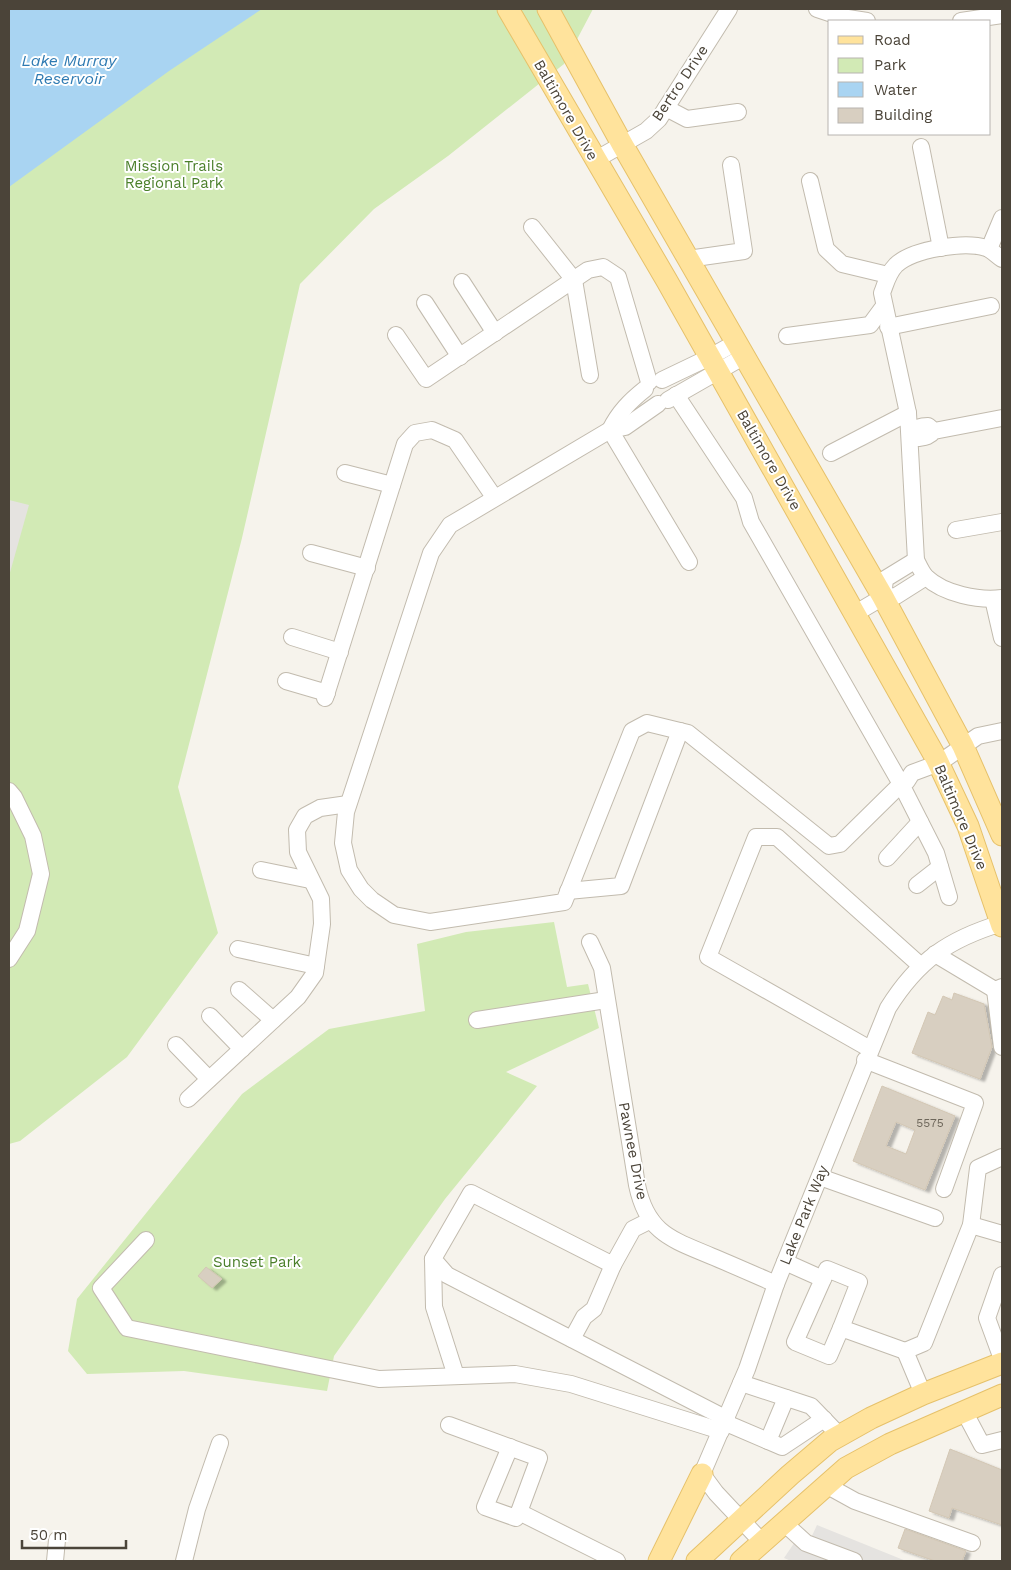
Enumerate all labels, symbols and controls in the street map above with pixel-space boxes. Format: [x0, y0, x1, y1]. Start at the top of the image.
legend [828, 20, 991, 135]
text: Road [874, 31, 911, 49]
street label: Bertro Drive [648, 42, 712, 124]
water label: Lake Murray Reservoir [22, 51, 117, 88]
text: Park [874, 56, 907, 74]
street label: Baltimore Drive [530, 57, 602, 163]
text: Water [874, 81, 917, 99]
text: Building [874, 106, 932, 124]
park label: Mission Trails Regional Park [125, 157, 224, 192]
street label: Baltimore Drive [733, 407, 805, 513]
street label: Baltimore Drive [931, 761, 991, 873]
street label: Pawnee Drive [615, 1101, 651, 1201]
house number: 5575 [916, 1116, 944, 1130]
street label: Lake Park Way [776, 1162, 832, 1267]
park label: Sunset Park [213, 1253, 302, 1271]
scale bar [22, 1518, 126, 1550]
text: 50 m [30, 1526, 67, 1544]

